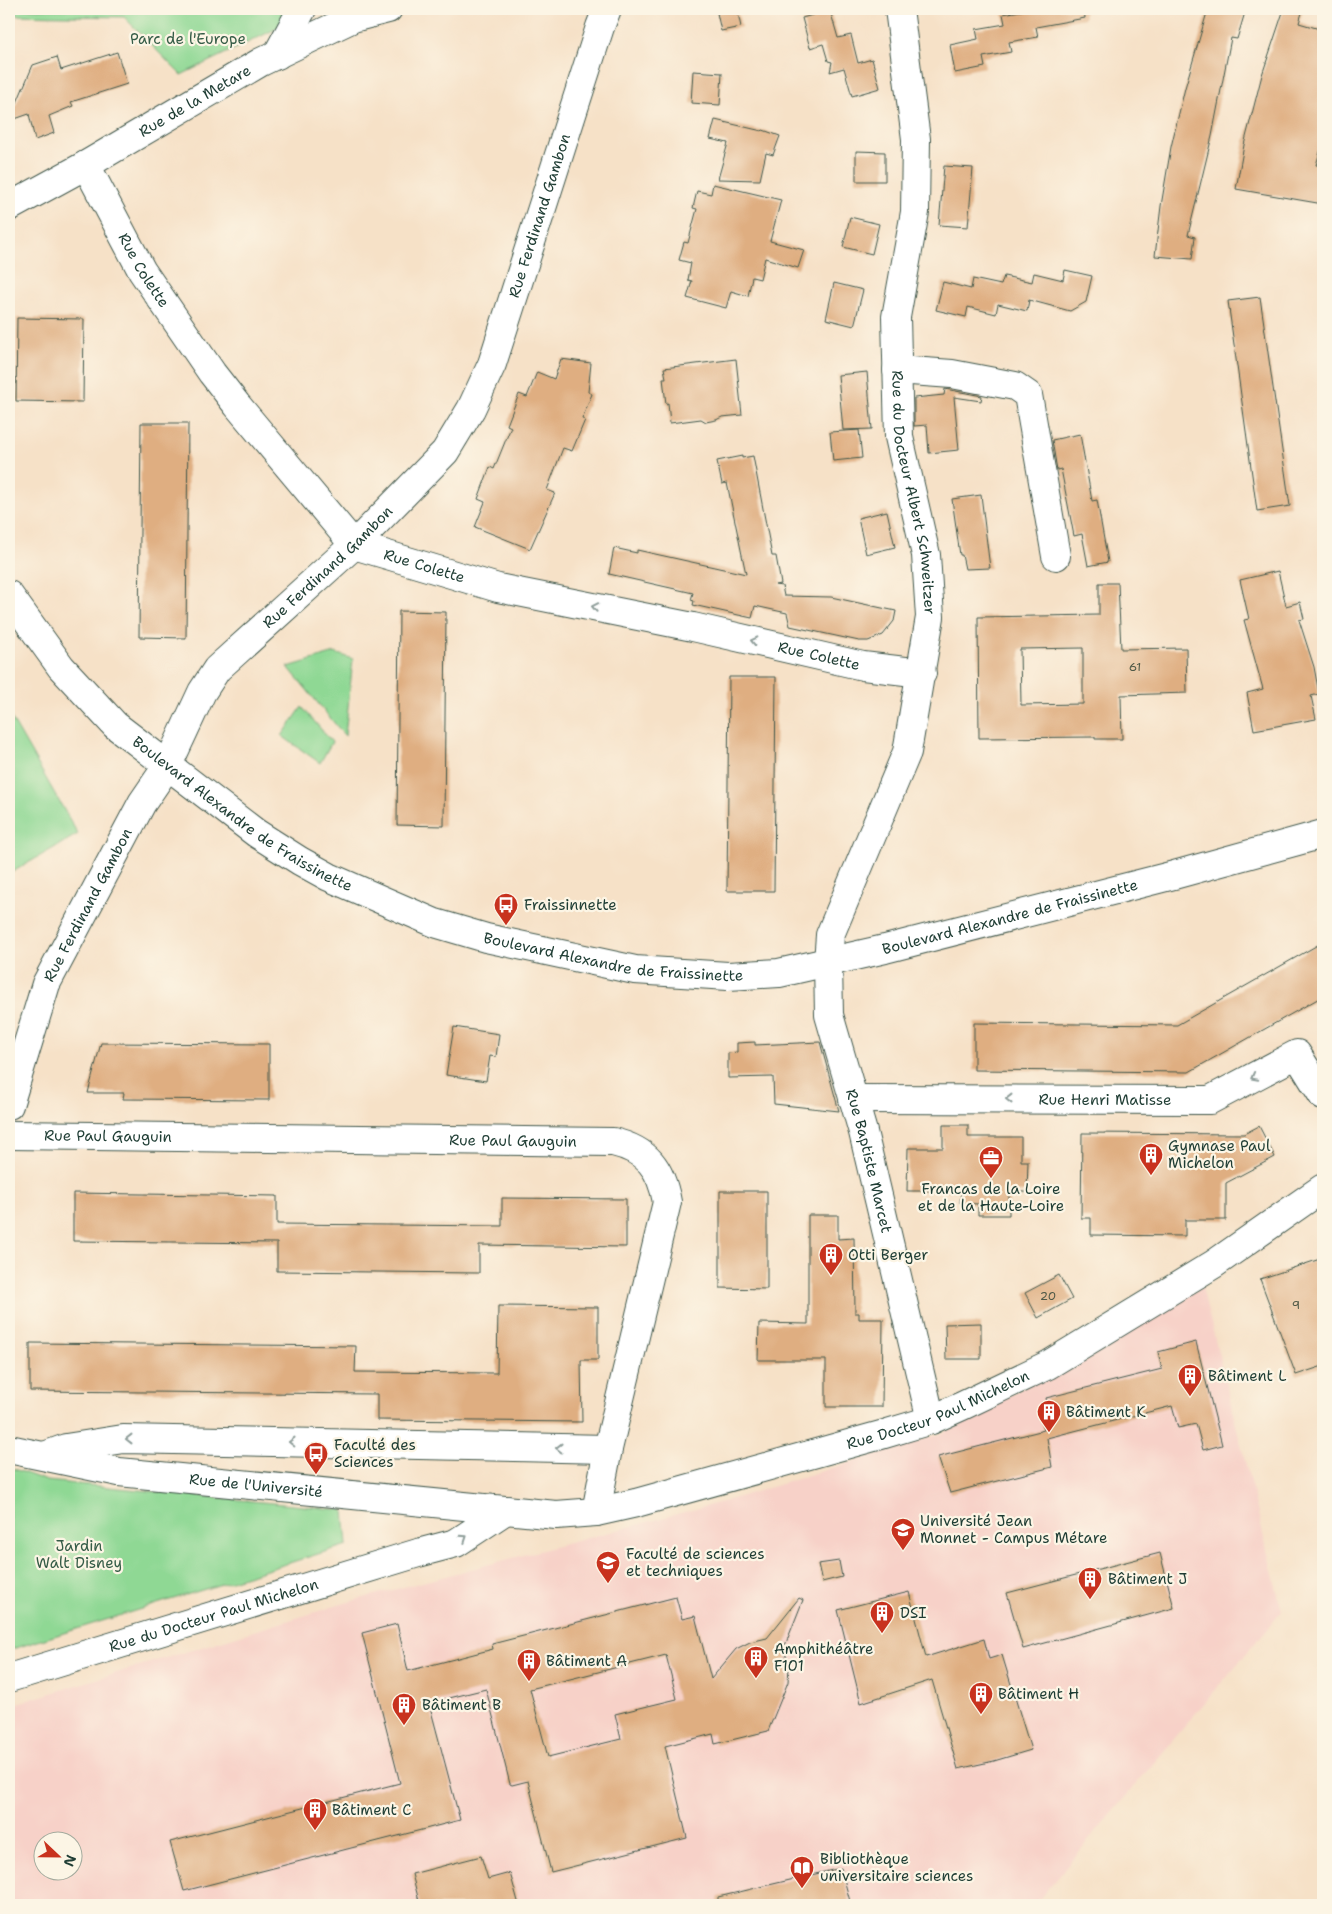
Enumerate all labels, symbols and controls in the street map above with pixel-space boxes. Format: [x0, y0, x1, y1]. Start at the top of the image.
park label: Parc de l'Europe [130, 29, 246, 49]
street label: Rue de la Metare [135, 60, 255, 142]
street label: Rue Ferdinand Gambon [504, 131, 575, 300]
street label: Rue Colette [114, 229, 174, 311]
street label: Rue du Docteur Albert Schweitzer [887, 370, 940, 615]
street label: Rue Ferdinand Gambon [258, 501, 397, 633]
street label: Rue Colette [381, 544, 467, 588]
one-way arrow [590, 602, 599, 613]
one-way arrow [749, 636, 758, 647]
street label: Rue Colette [776, 637, 862, 675]
house number: 61 [1129, 659, 1141, 675]
street label: Boulevard Alexandre de Fraissinette [128, 732, 356, 896]
street label: Rue Ferdinand Gambon [39, 825, 137, 985]
street label: Boulevard Alexandre de Fraissinette [880, 875, 1140, 959]
bus stop icon: Fraissinnette [493, 892, 519, 926]
place label: Fraissinnette [524, 895, 617, 915]
street label: Boulevard Alexandre de Fraissinette [482, 928, 744, 986]
one-way arrow [1250, 1070, 1259, 1080]
street label: Rue Baptiste Marcet [841, 1087, 896, 1235]
street label: Rue Henri Matisse [1039, 1090, 1171, 1110]
one-way arrow [1005, 1094, 1013, 1104]
street label: Rue Paul Gauguin [44, 1125, 172, 1147]
street label: Rue Paul Gauguin [449, 1130, 577, 1152]
place label: Gymnase Paul Michelon [1168, 1136, 1271, 1173]
building icon: Gymnase Paul Michelon [1138, 1142, 1164, 1176]
office icon: Francas de la Loire et de la Haute-Loire [978, 1145, 1004, 1179]
place label: Francas de la Loire et de la Haute-Loire [918, 1179, 1064, 1216]
building icon: Otti Berger [818, 1242, 844, 1276]
place label: Otti Berger [848, 1245, 928, 1265]
house number: 20 [1040, 1288, 1056, 1304]
house number: 9 [1292, 1297, 1300, 1313]
building icon: Bâtiment L [1177, 1363, 1203, 1397]
street label: Rue Docteur Paul Michelon [844, 1365, 1033, 1454]
place label: Bâtiment L [1208, 1366, 1287, 1386]
building icon: Bâtiment K [1036, 1399, 1062, 1433]
place label: Bâtiment K [1066, 1402, 1146, 1422]
one-way arrow [125, 1434, 133, 1444]
place label: Faculté des Sciences [334, 1435, 416, 1472]
one-way arrow [287, 1437, 295, 1447]
bus stop icon: Faculté des Sciences [303, 1441, 329, 1475]
one-way arrow [555, 1442, 563, 1453]
street label: Rue de l'Université [188, 1469, 324, 1502]
place label: Université Jean Monnet - Campus Métare [920, 1511, 1107, 1548]
school or university icon: Université Jean Monnet - Campus Métare [890, 1517, 916, 1551]
one-way arrow [458, 1535, 467, 1544]
park label: Jardin Walt Disney [36, 1536, 122, 1573]
place label: Faculté de sciences et techniques [626, 1544, 765, 1581]
school or university icon: Faculté de sciences et techniques [595, 1550, 621, 1584]
building icon: Bâtiment J [1077, 1566, 1103, 1600]
place label: Bâtiment J [1108, 1569, 1187, 1589]
street label: Rue du Docteur Paul Michelon [107, 1574, 321, 1657]
building icon: DSI [869, 1600, 895, 1634]
place label: DSI [900, 1603, 927, 1623]
place label: Amphithéâtre F101 [774, 1639, 874, 1676]
building icon: Amphithéâtre F101 [743, 1645, 769, 1679]
building icon: Bâtiment A [516, 1648, 542, 1682]
place label: Bâtiment A [546, 1651, 627, 1671]
building icon: Bâtiment H [968, 1681, 994, 1715]
place label: Bâtiment H [998, 1684, 1079, 1704]
building icon: Bâtiment B [391, 1692, 417, 1726]
place label: Bâtiment B [422, 1695, 501, 1715]
building icon: Bâtiment C [302, 1797, 328, 1831]
place label: Bâtiment C [332, 1800, 411, 1820]
north arrow [32, 1832, 82, 1882]
place label: Bibliothèque universitaire sciences [820, 1849, 974, 1886]
text: N [60, 1852, 80, 1869]
library icon: Bibliothèque universitaire sciences [789, 1855, 815, 1889]

